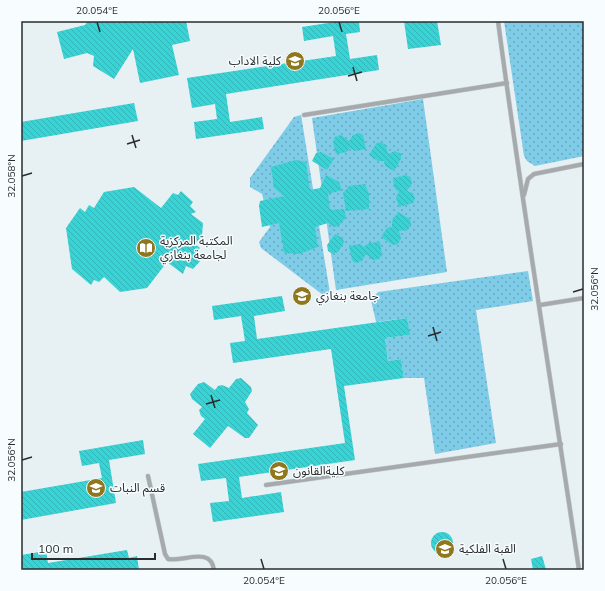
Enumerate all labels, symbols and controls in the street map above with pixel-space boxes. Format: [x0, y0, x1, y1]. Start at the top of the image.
text: 20.054°E [76, 4, 118, 17]
text: 20.056°E [318, 4, 360, 17]
school or university icon: كلية الاداب [284, 50, 306, 72]
place label: كلية الاداب [229, 53, 282, 68]
text: 32.058°N [5, 154, 18, 198]
place label: المكتبة المركزية لجامعة بنغازي [160, 233, 233, 265]
library icon: المكتبة المركزية لجامعة بنغازي [135, 237, 157, 259]
text: 32.056°N [588, 267, 601, 311]
school or university icon: جامعة بنغازي [291, 285, 313, 307]
place label: جامعة بنغازي [316, 288, 379, 306]
text: 32.056°N [5, 438, 18, 482]
school or university icon: كليةالقانون [268, 460, 290, 482]
place label: كليةالقانون [293, 463, 345, 478]
school or university icon: قسم النبات [85, 477, 107, 499]
place label: قسم النبات [110, 480, 165, 497]
scale bar [32, 535, 155, 561]
school or university icon: القبة الفلكية [434, 538, 456, 560]
text: 100 m [38, 541, 73, 556]
place label: القبة الفلكية [459, 541, 516, 556]
text: 20.054°E [243, 574, 285, 587]
text: 20.056°E [485, 574, 527, 587]

